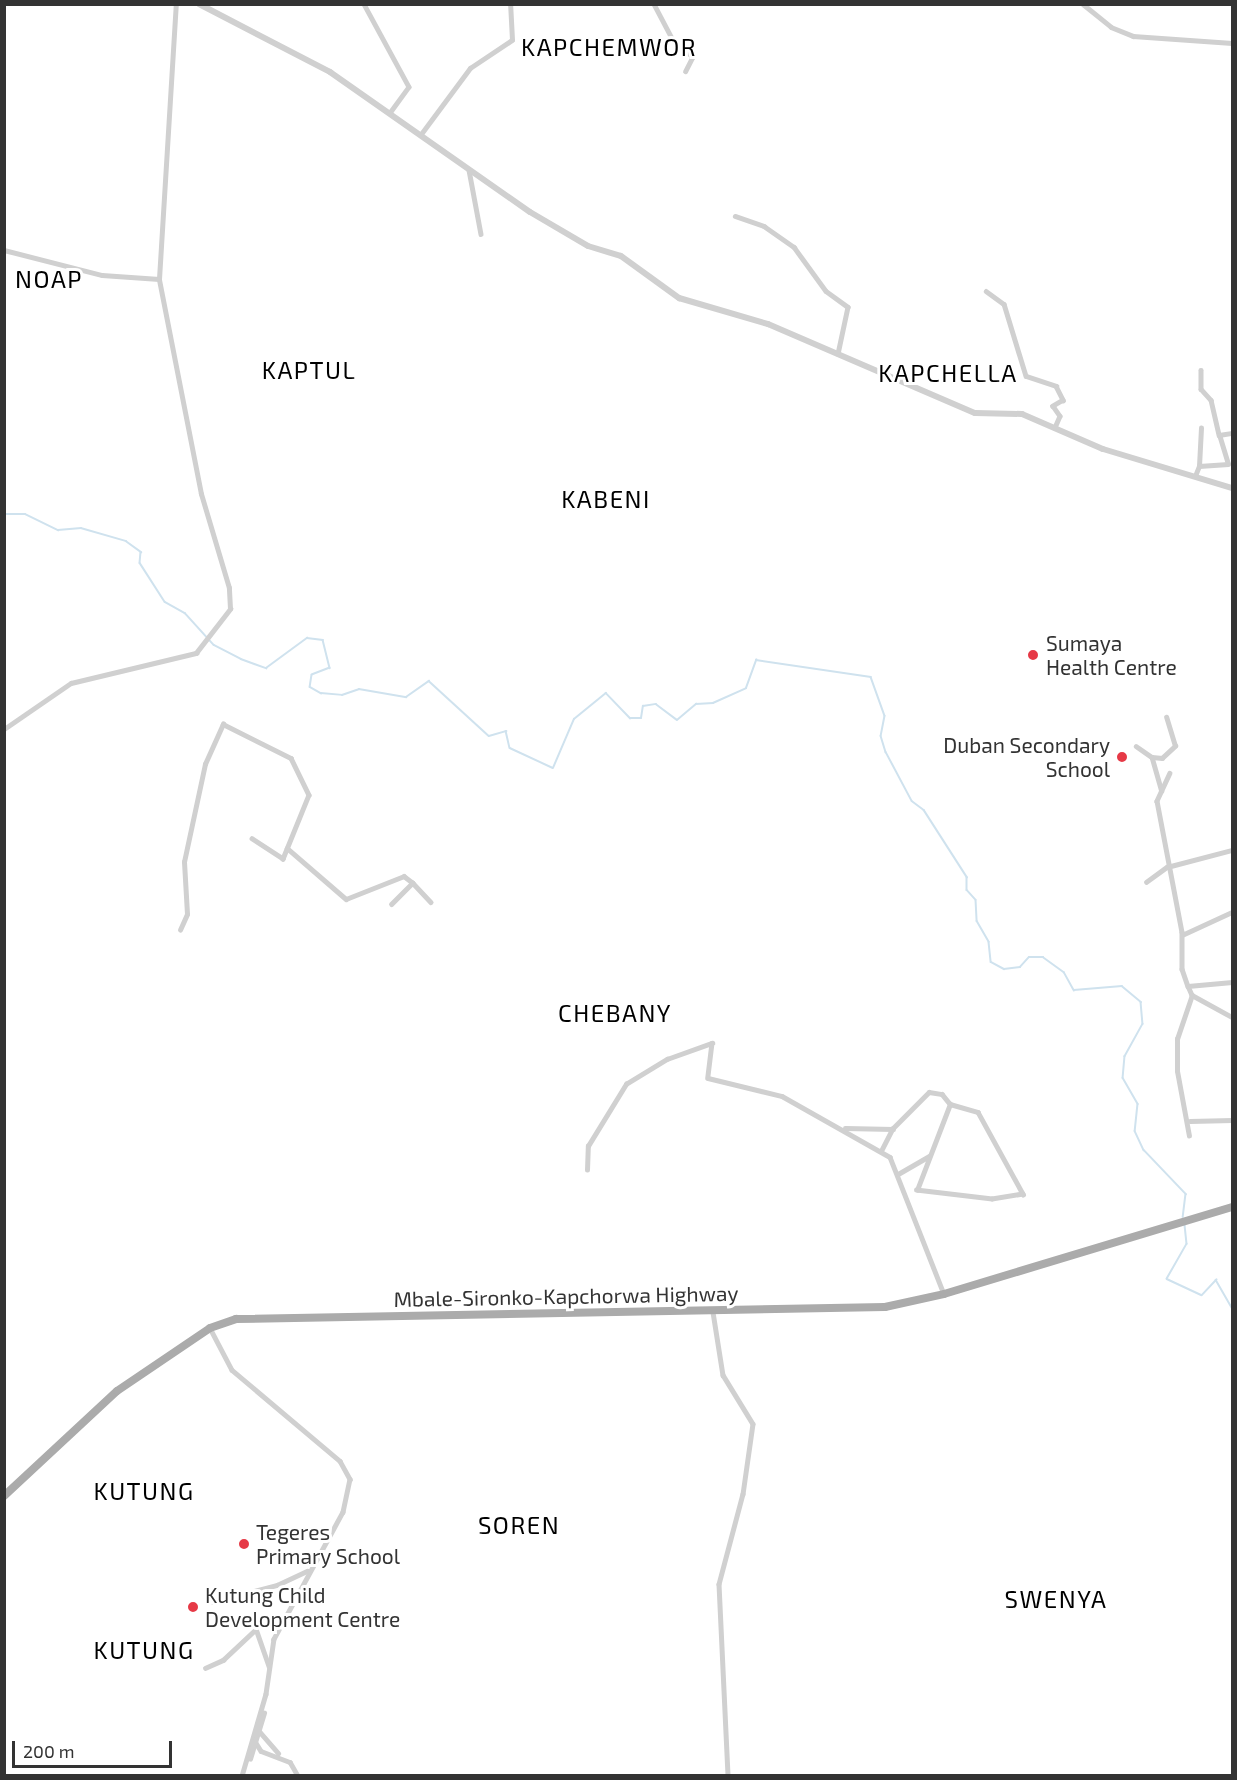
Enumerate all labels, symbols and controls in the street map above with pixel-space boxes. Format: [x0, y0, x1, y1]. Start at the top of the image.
district label: KAPCHEMWOR [521, 33, 697, 61]
district label: NOAP [15, 265, 83, 293]
district label: KAPTUL [262, 356, 356, 384]
district label: KAPCHELLA [878, 359, 1018, 387]
district label: KABENI [561, 485, 651, 513]
place label: Sumaya Health Centre [1046, 630, 1177, 680]
marker: Sumaya Health Centre [1024, 646, 1042, 664]
place label: Duban Secondary School [943, 732, 1110, 782]
marker: Duban Secondary School [1115, 750, 1129, 764]
district label: CHEBANY [558, 999, 672, 1027]
street label: Mbale-Sironko-Kapchorwa Highway [393, 1280, 739, 1312]
district label: KUTUNG [93, 1477, 195, 1505]
district label: SOREN [478, 1511, 560, 1539]
place label: Tegeres Primary School [256, 1519, 401, 1569]
marker: Tegeres Primary School [237, 1537, 251, 1551]
place label: Kutung Child Development Centre [205, 1582, 400, 1632]
district label: SWENYA [1005, 1585, 1107, 1613]
marker: Kutung Child Development Centre [186, 1600, 200, 1614]
district label: KUTUNG [93, 1636, 195, 1664]
scale bar [15, 1729, 176, 1767]
text: 200 m [23, 1740, 75, 1762]

